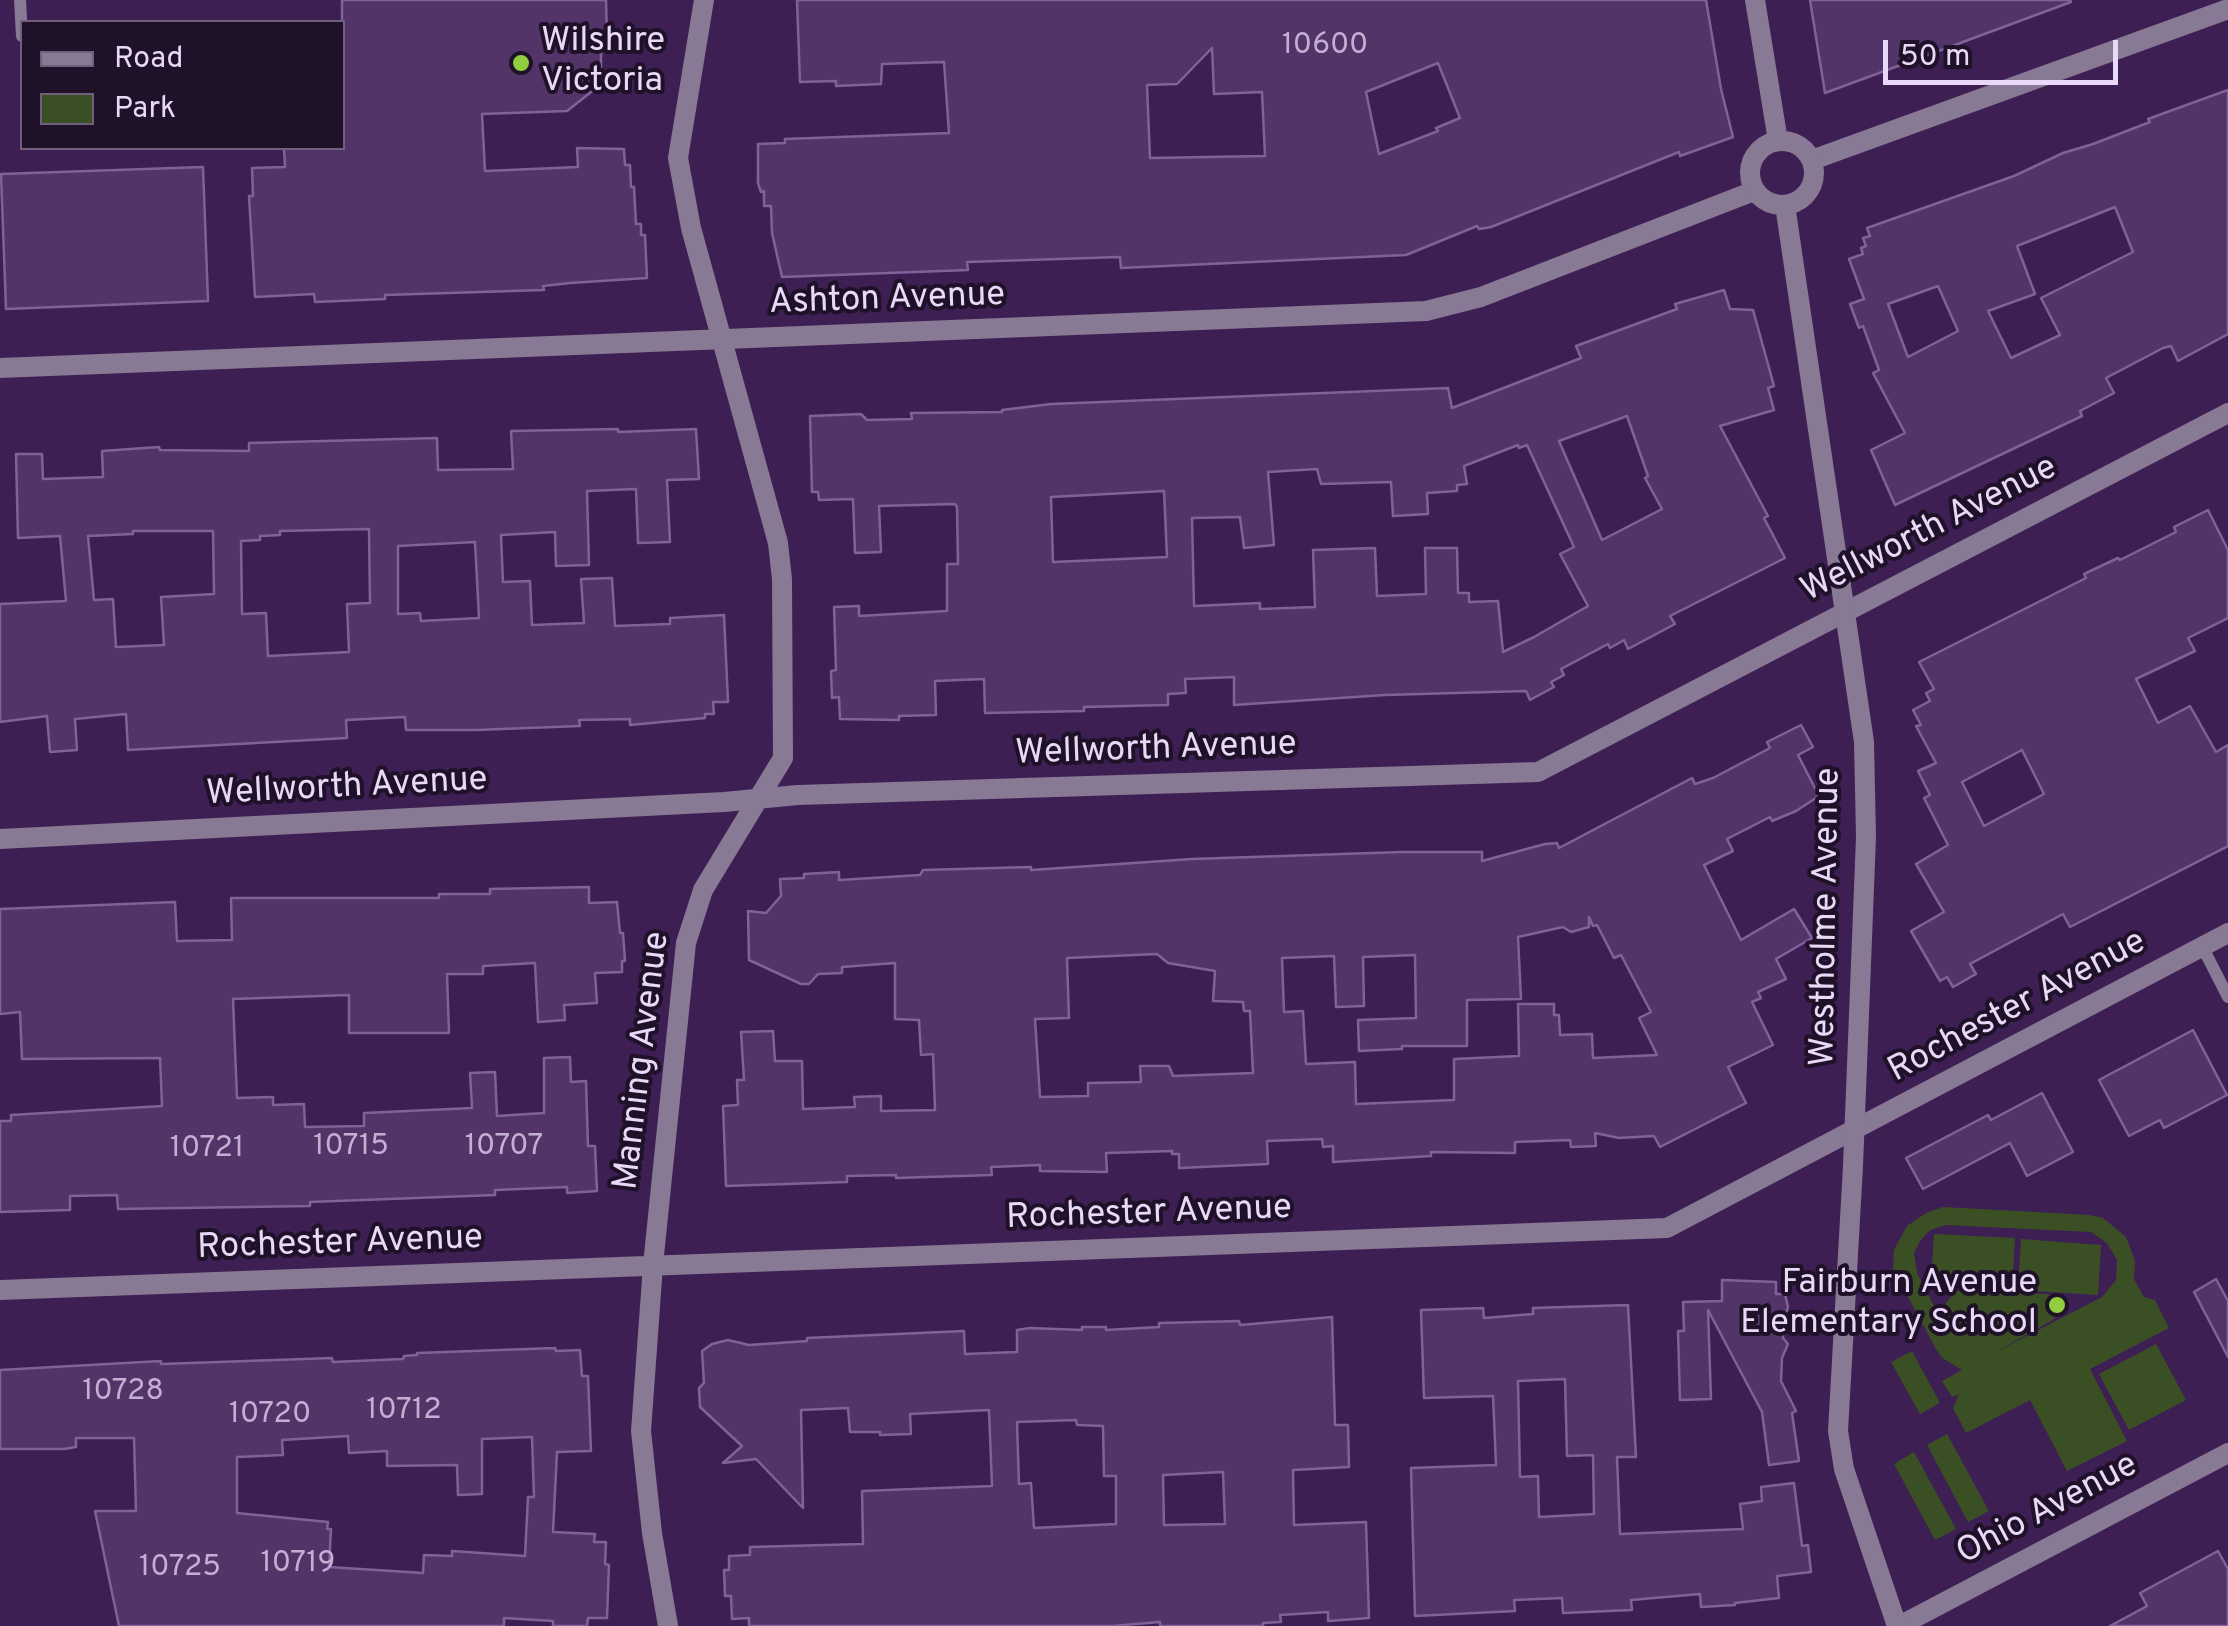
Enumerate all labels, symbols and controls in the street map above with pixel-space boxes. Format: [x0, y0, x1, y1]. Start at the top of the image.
legend [20, 20, 345, 150]
scale bar [1888, 20, 2123, 82]
place label: Wilshire Victoria [541, 22, 665, 104]
house number: 10600 [1282, 29, 1368, 65]
text: 50 m [1900, 39, 1970, 76]
text: Road [114, 41, 183, 78]
marker: Wilshire Victoria [510, 52, 532, 74]
text: Park [114, 91, 176, 128]
street label: Ashton Avenue [768, 276, 1006, 326]
street label: Wellworth Avenue [1795, 448, 2065, 614]
street label: Wellworth Avenue [1015, 725, 1297, 777]
street label: Wellworth Avenue [205, 761, 489, 817]
street label: Westholme Avenue [1804, 767, 1852, 1067]
street label: Rochester Avenue [1882, 922, 2154, 1094]
street label: Manning Avenue [607, 929, 681, 1193]
house number: 10715 [313, 1130, 389, 1166]
house number: 10707 [465, 1130, 543, 1166]
house number: 10721 [170, 1132, 244, 1168]
street label: Rochester Avenue [1006, 1189, 1292, 1241]
street label: Rochester Avenue [197, 1219, 483, 1271]
place label: Fairburn Avenue Elementary School [1740, 1264, 2037, 1346]
marker: Fairburn Avenue Elementary School [2046, 1294, 2068, 1316]
house number: 10728 [82, 1375, 164, 1411]
house number: 10712 [366, 1394, 442, 1430]
house number: 10720 [229, 1398, 311, 1434]
street label: Ohio Avenue [1950, 1446, 2146, 1576]
house number: 10719 [261, 1547, 335, 1583]
house number: 10725 [139, 1551, 221, 1587]

